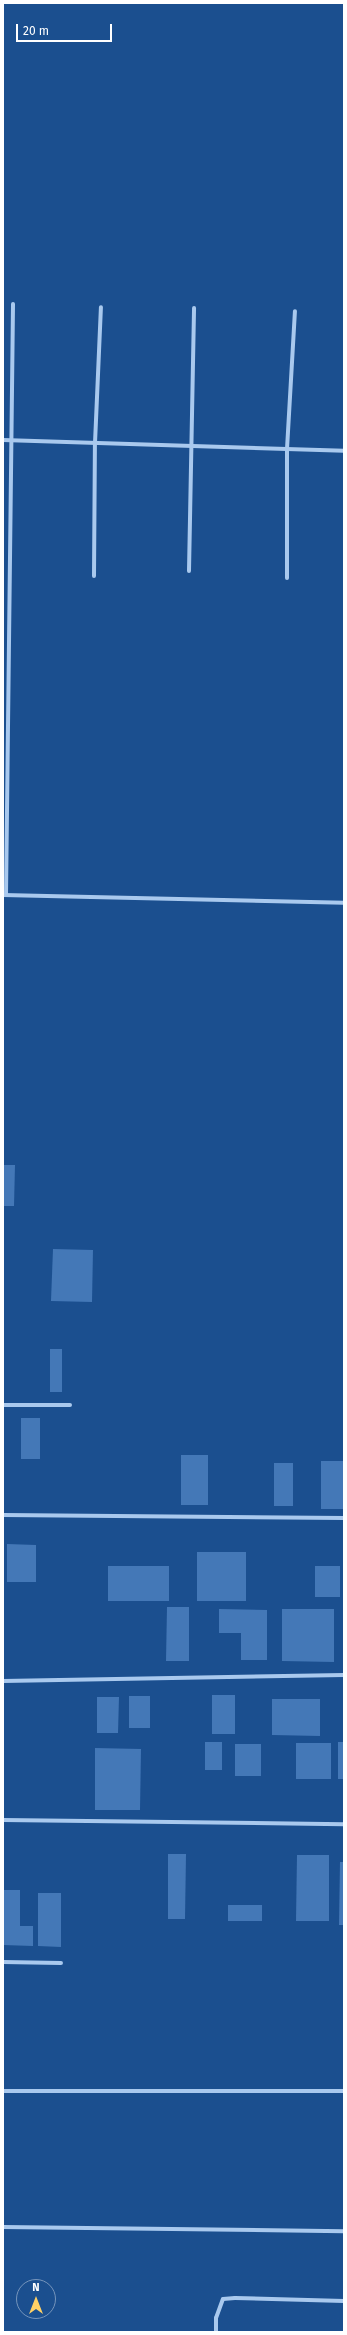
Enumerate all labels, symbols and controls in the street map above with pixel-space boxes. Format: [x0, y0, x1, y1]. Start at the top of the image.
scale bar [18, 16, 114, 42]
text: 20 m [23, 24, 49, 38]
north arrow [16, 2279, 56, 2319]
text: N [32, 2281, 40, 2294]

